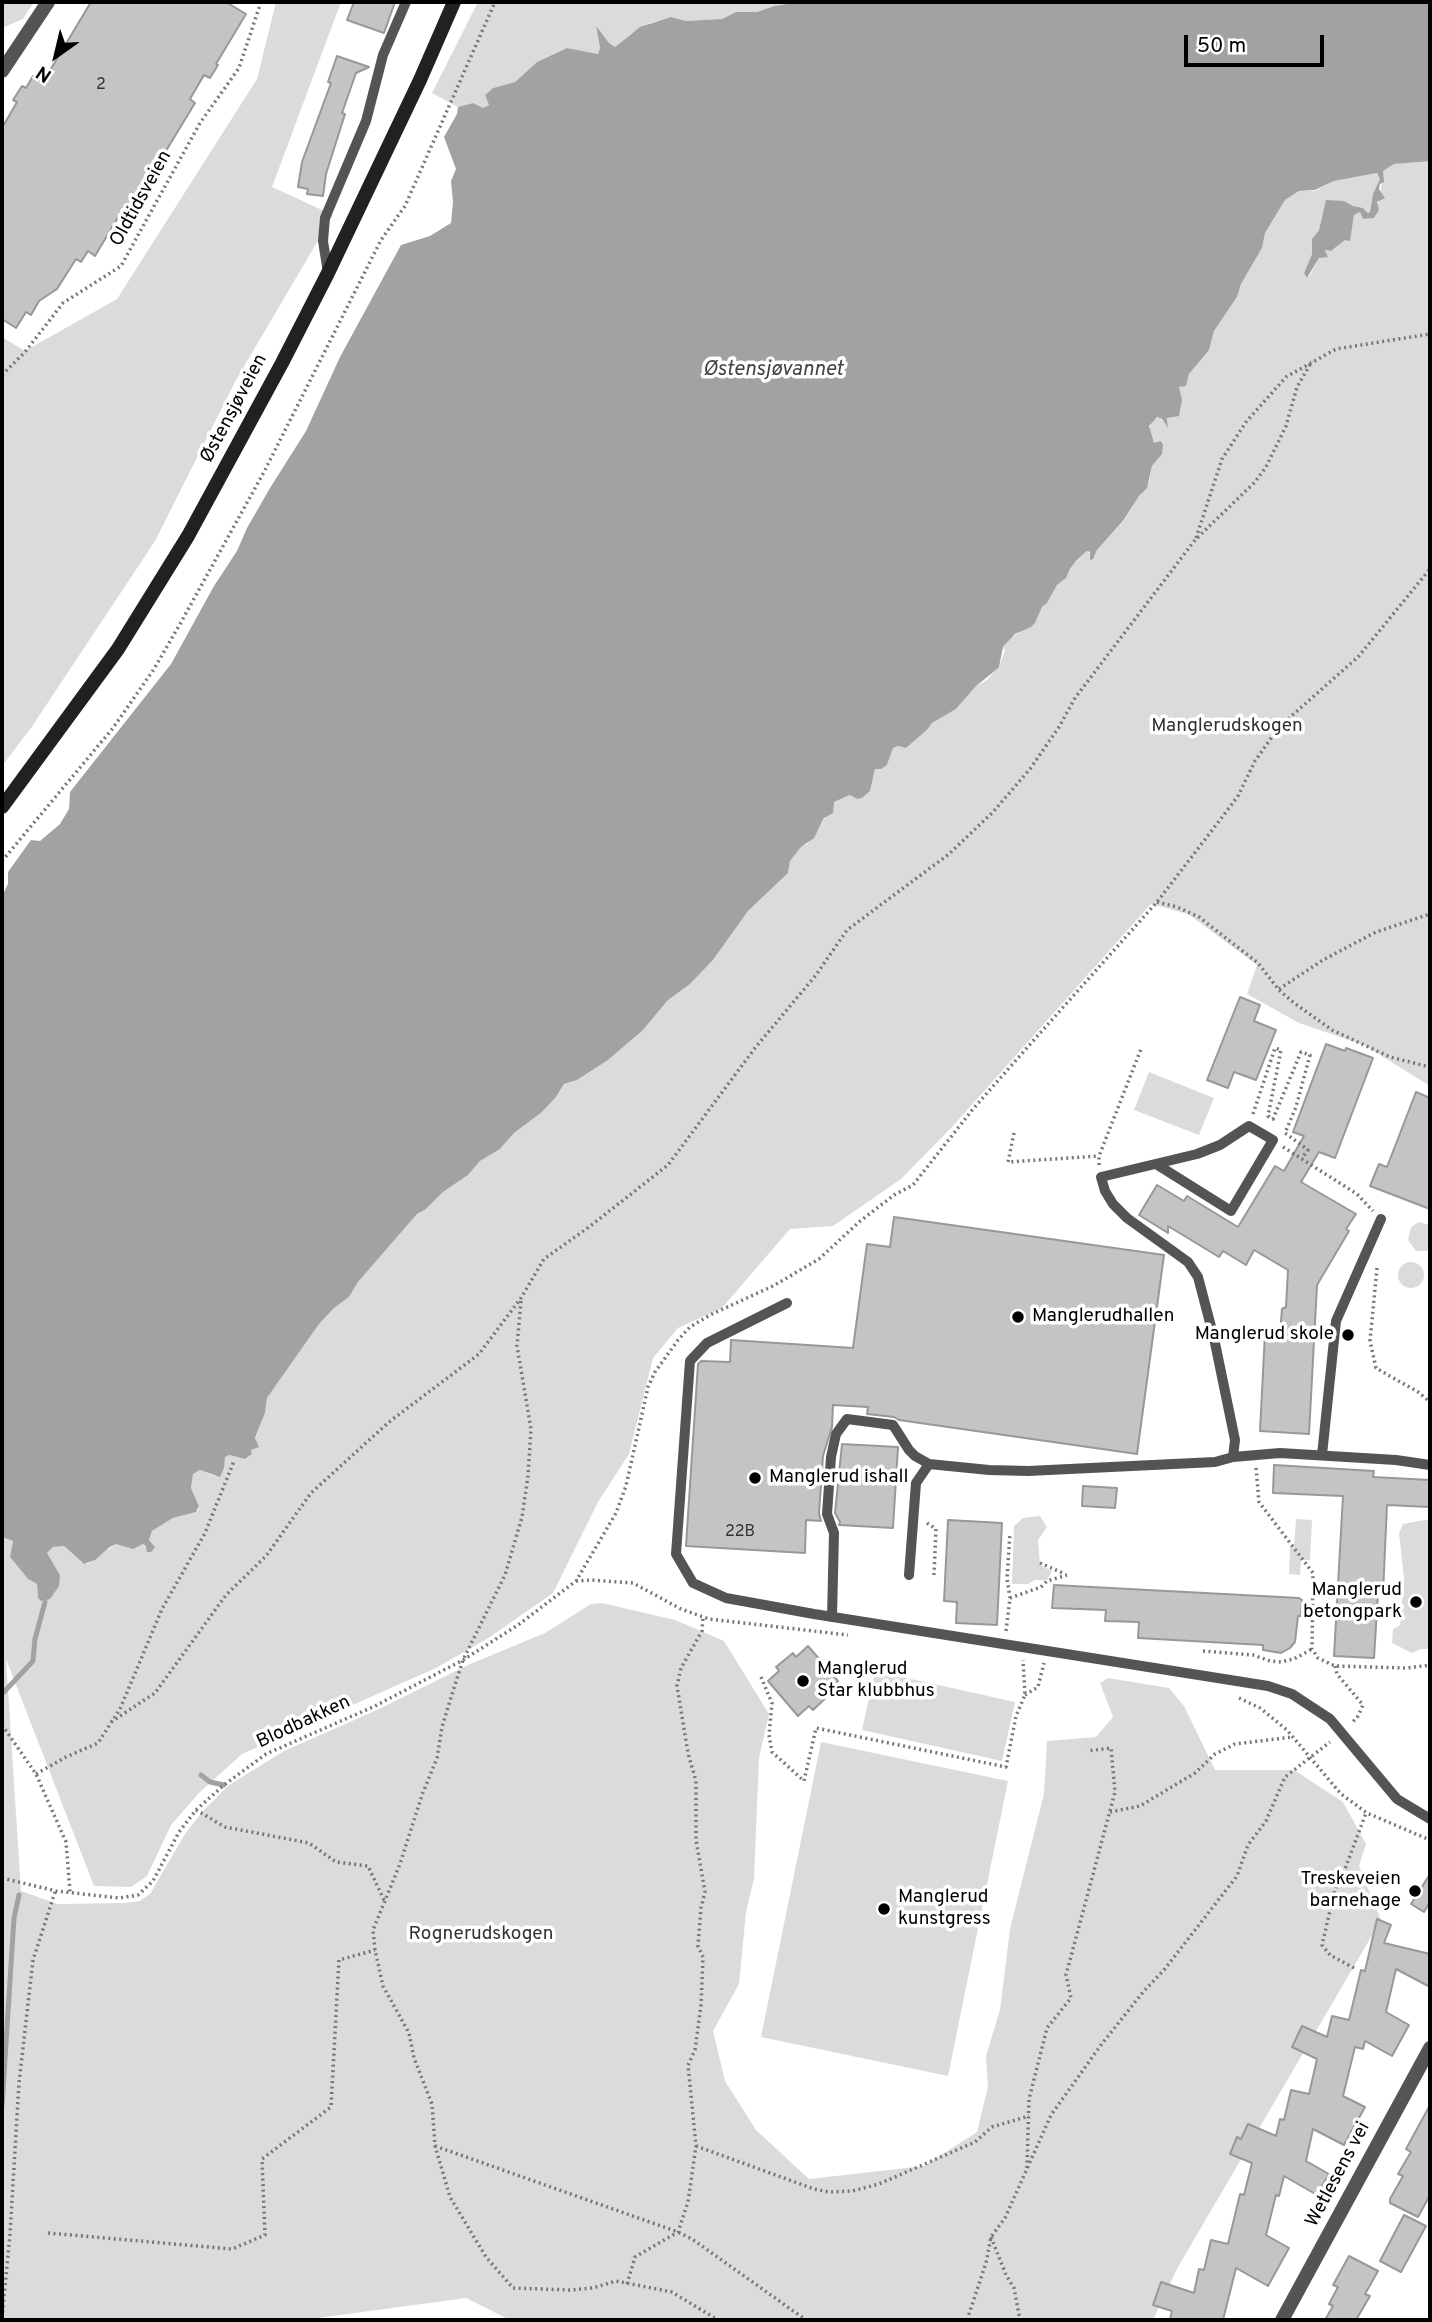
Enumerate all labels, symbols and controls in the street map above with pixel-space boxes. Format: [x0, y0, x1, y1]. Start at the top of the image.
north arrow [21, 21, 91, 91]
scale bar [1187, 21, 1327, 65]
text: 50 m [1197, 33, 1246, 60]
text: N [32, 60, 57, 87]
house number: 2 [96, 76, 106, 96]
street label: Oldtidsveien [106, 147, 178, 251]
street label: Østensjøveien [197, 351, 273, 467]
water label: Østensjøvannet [703, 358, 843, 384]
park label: Manglerudskogen [1151, 716, 1303, 738]
place label: Manglerudhallen [1032, 1306, 1174, 1328]
marker: Manglerudhallen [1010, 1309, 1026, 1325]
place label: Manglerud skole [1195, 1324, 1334, 1346]
marker: Manglerud skole [1340, 1327, 1356, 1343]
place label: Manglerud ishall [769, 1467, 908, 1489]
marker: Manglerud ishall [747, 1470, 763, 1486]
house number: 22B [725, 1523, 755, 1543]
place label: Manglerud betongpark [1303, 1580, 1402, 1624]
marker: Manglerud betongpark [1408, 1594, 1424, 1610]
place label: Manglerud Star klubbhus [817, 1659, 935, 1703]
marker: Manglerud Star klubbhus [795, 1673, 811, 1689]
street label: Blodbakken [254, 1691, 354, 1755]
place label: Treskeveien barnehage [1301, 1869, 1401, 1913]
marker: Treskeveien barnehage [1407, 1883, 1423, 1899]
place label: Manglerud kunstgress [898, 1887, 991, 1931]
marker: Manglerud kunstgress [876, 1901, 892, 1917]
park label: Rognerudskogen [409, 1924, 553, 1946]
street label: Wetlesens vei [1302, 2119, 1376, 2231]

